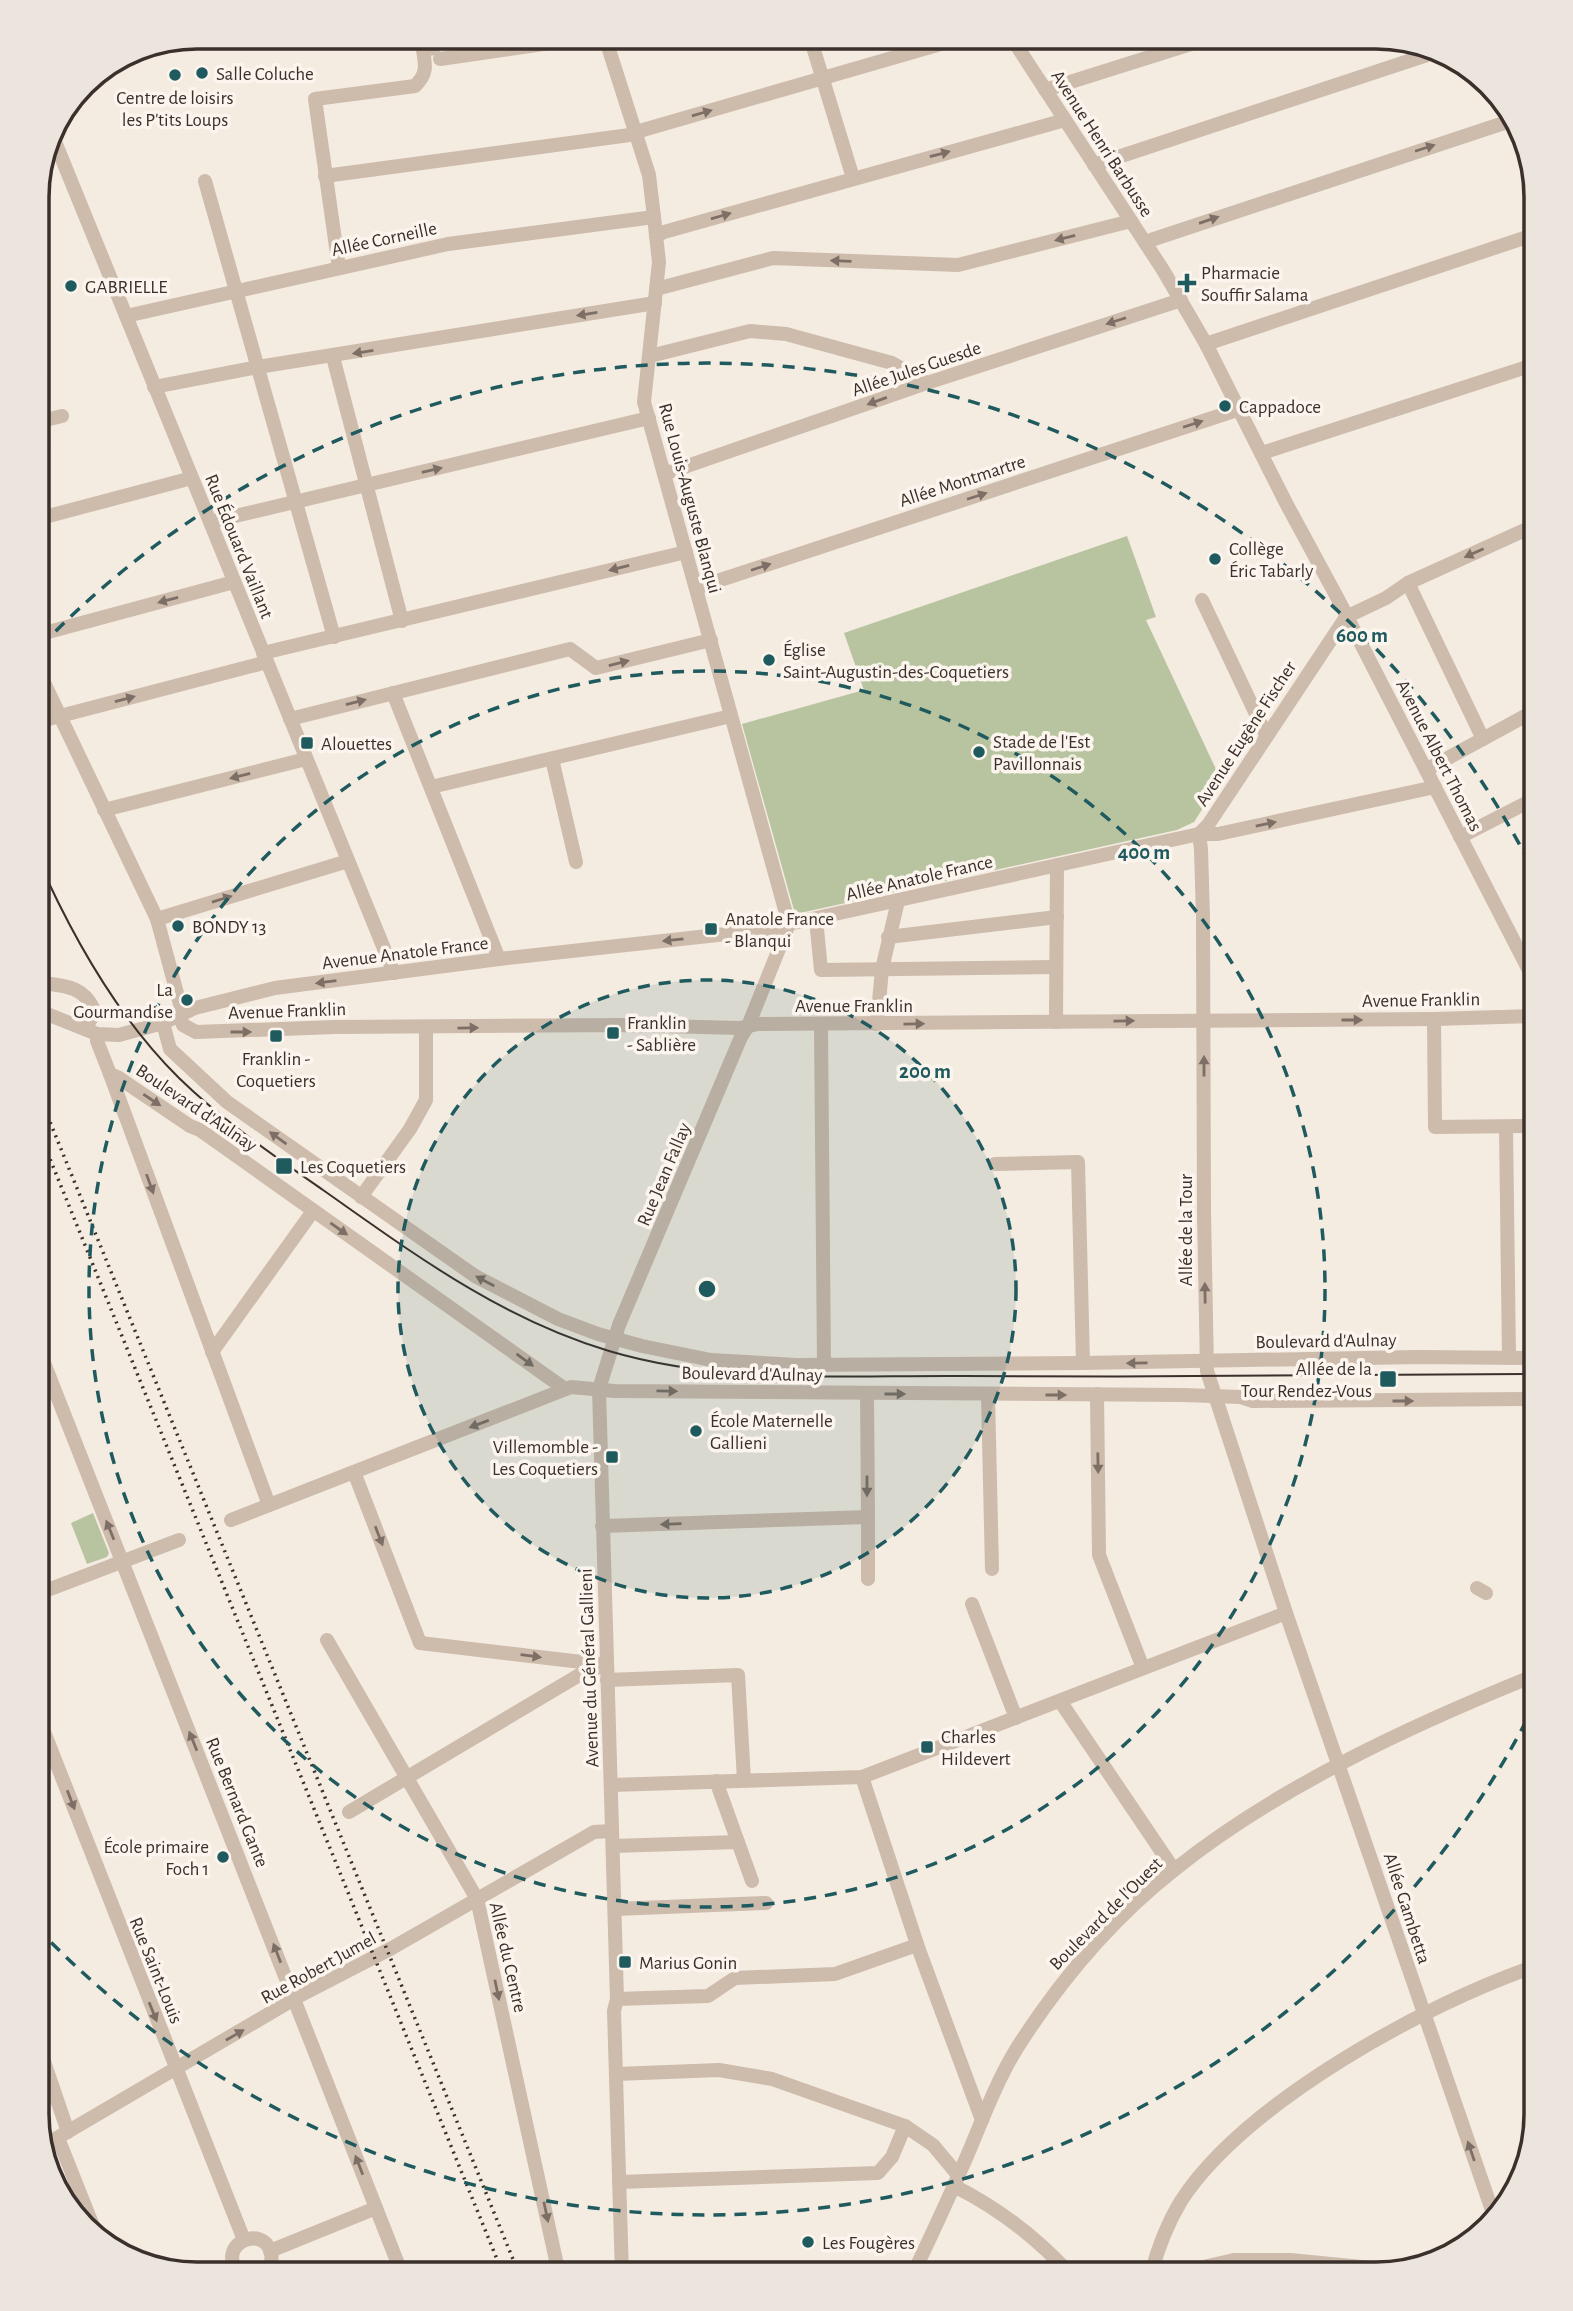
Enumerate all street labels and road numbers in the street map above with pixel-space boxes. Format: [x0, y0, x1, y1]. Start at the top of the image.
street label: Avenue Henri Barbusse [1047, 67, 1156, 221]
street label: Allée Corneille [330, 219, 439, 260]
street label: Allée Jules Guesde [850, 338, 983, 400]
street label: Rue Louis-Auguste Blanqui [655, 401, 724, 596]
street label: Allée Montmartre [897, 452, 1028, 511]
street label: Rue Édouard Vaillant [201, 471, 278, 621]
street label: Avenue Eugène Fischer [1192, 658, 1300, 810]
street label: Avenue Albert Thomas [1392, 677, 1485, 834]
street label: Allée Anatole France [844, 852, 995, 905]
street label: Avenue Anatole France [321, 934, 489, 973]
street label: Avenue Franklin [1362, 990, 1480, 1011]
street label: Avenue Franklin [795, 997, 913, 1016]
street label: Avenue Franklin [228, 1000, 346, 1023]
street label: Boulevard d'Aulnay [132, 1061, 260, 1156]
street label: Rue Jean Fallay [634, 1120, 695, 1229]
street label: Allée de la Tour [1177, 1174, 1196, 1286]
street label: Boulevard d'Aulnay [1255, 1331, 1397, 1352]
street label: Boulevard d'Aulnay [681, 1364, 823, 1385]
street label: Avenue du Général Gallieni [577, 1568, 602, 1768]
street label: Rue Bernard Gante [202, 1735, 271, 1870]
street label: Allée Gambetta [1380, 1851, 1434, 1967]
street label: Boulevard de l'Ouest [1046, 1854, 1166, 1974]
street label: Allée du Centre [486, 1900, 529, 2014]
street label: Rue Saint-Louis [126, 1915, 186, 2026]
street label: Rue Robert Jumel [258, 1929, 380, 2008]

